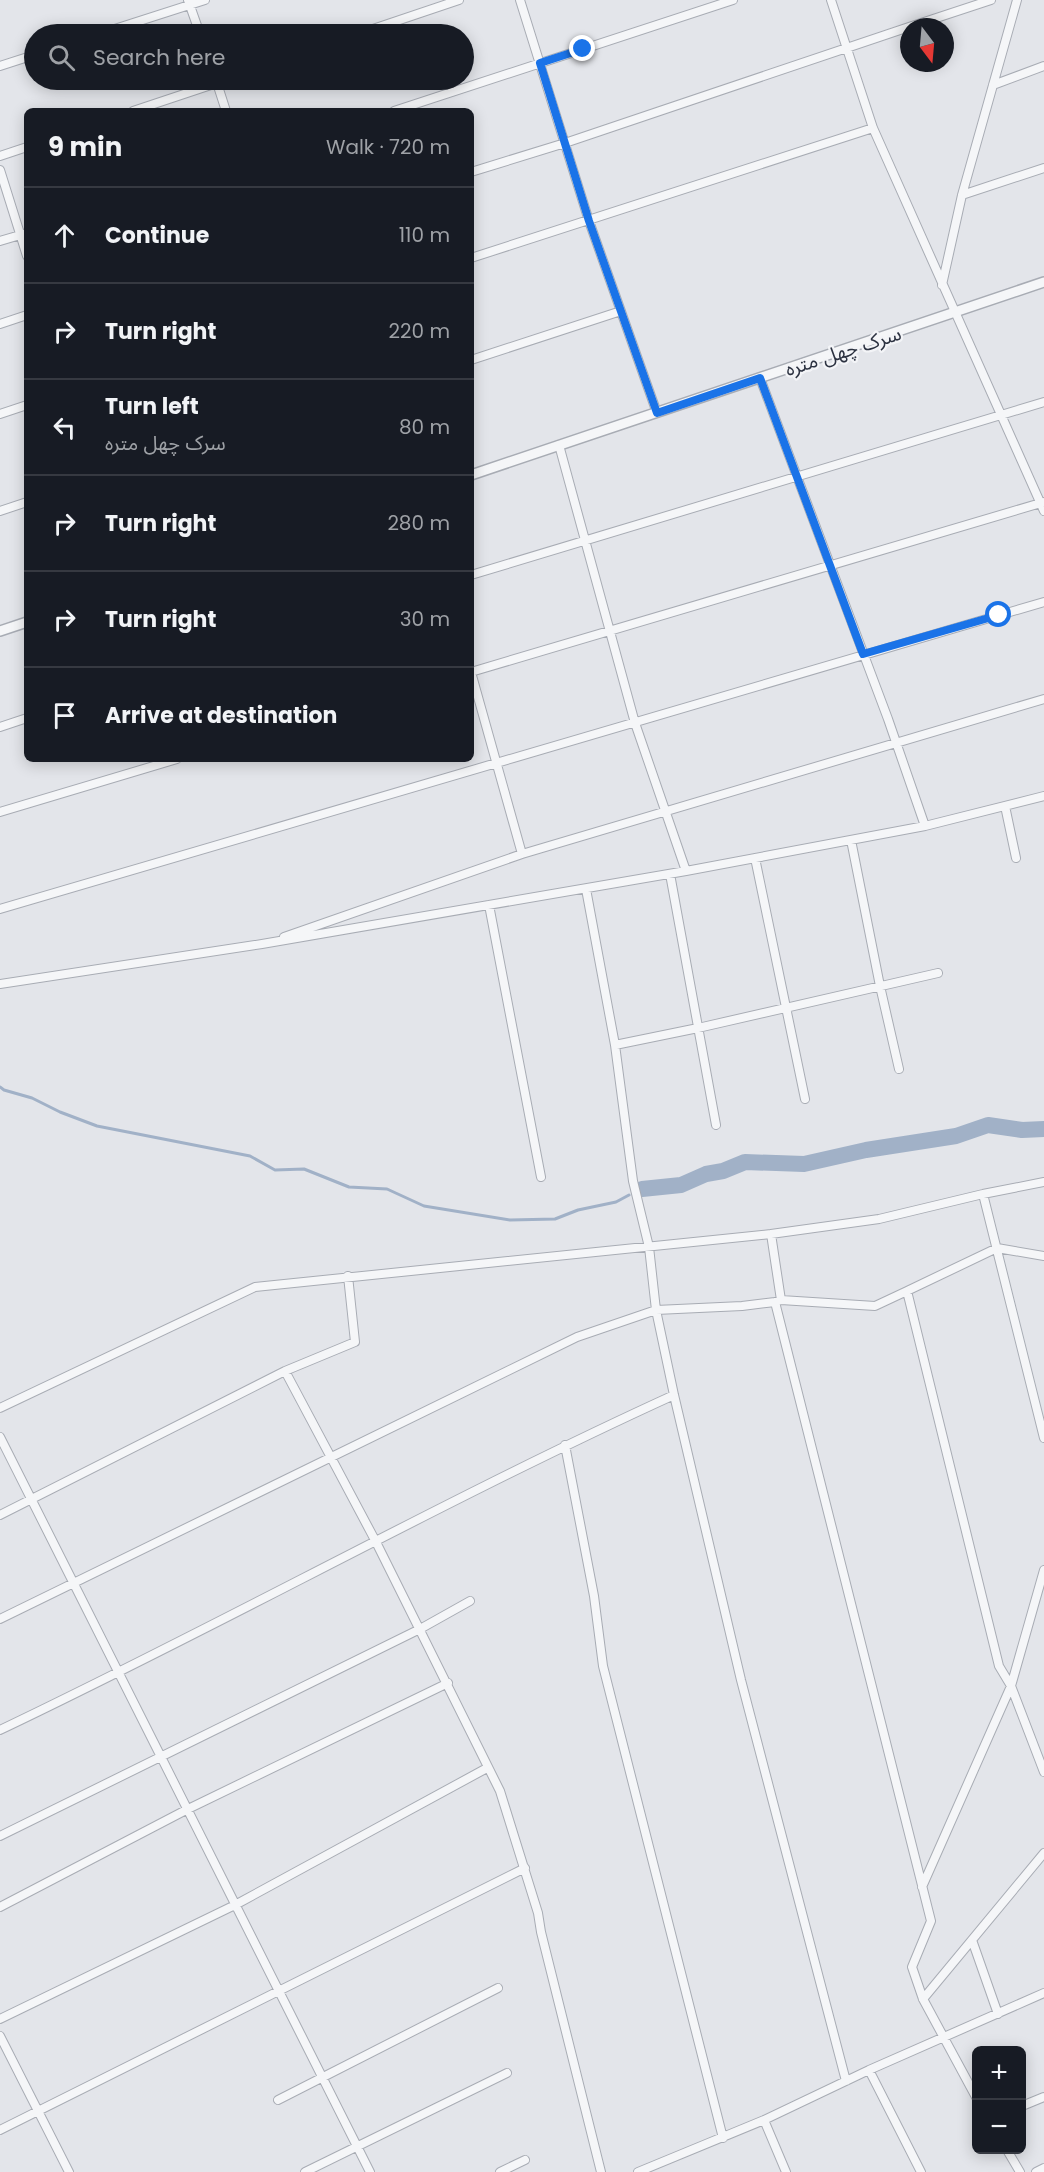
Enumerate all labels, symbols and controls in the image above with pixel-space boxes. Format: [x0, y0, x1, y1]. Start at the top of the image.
north arrow [900, 18, 954, 72]
search box [24, 24, 474, 90]
route end [569, 35, 595, 61]
icon: search [45, 41, 78, 74]
text: Search here [93, 42, 226, 73]
text: 9 min [48, 129, 122, 165]
text: Walk · 720 m [326, 133, 450, 161]
icon: ahead [48, 219, 81, 252]
text: Continue [105, 220, 209, 251]
text: 110 m [399, 221, 450, 249]
icon: right [48, 315, 81, 348]
text: Turn right [105, 316, 216, 347]
text: 220 m [389, 317, 450, 345]
street label: سرک چهل متره [781, 319, 905, 383]
text: Turn left [105, 391, 199, 422]
icon: left [48, 411, 81, 444]
text: 80 m [399, 413, 450, 441]
text: سرک چهل متره [105, 429, 226, 457]
icon: right [48, 507, 81, 540]
text: Turn right [105, 508, 216, 539]
text: 280 m [387, 509, 450, 537]
route start [985, 601, 1011, 627]
icon: right [48, 603, 81, 636]
text: Turn right [105, 604, 216, 635]
text: 30 m [400, 605, 450, 633]
icon: arrive [48, 699, 81, 732]
text: Arrive at destination [105, 700, 337, 731]
map controls [972, 2046, 1026, 2154]
button: + [972, 2046, 1026, 2100]
button: − [972, 2100, 1026, 2154]

